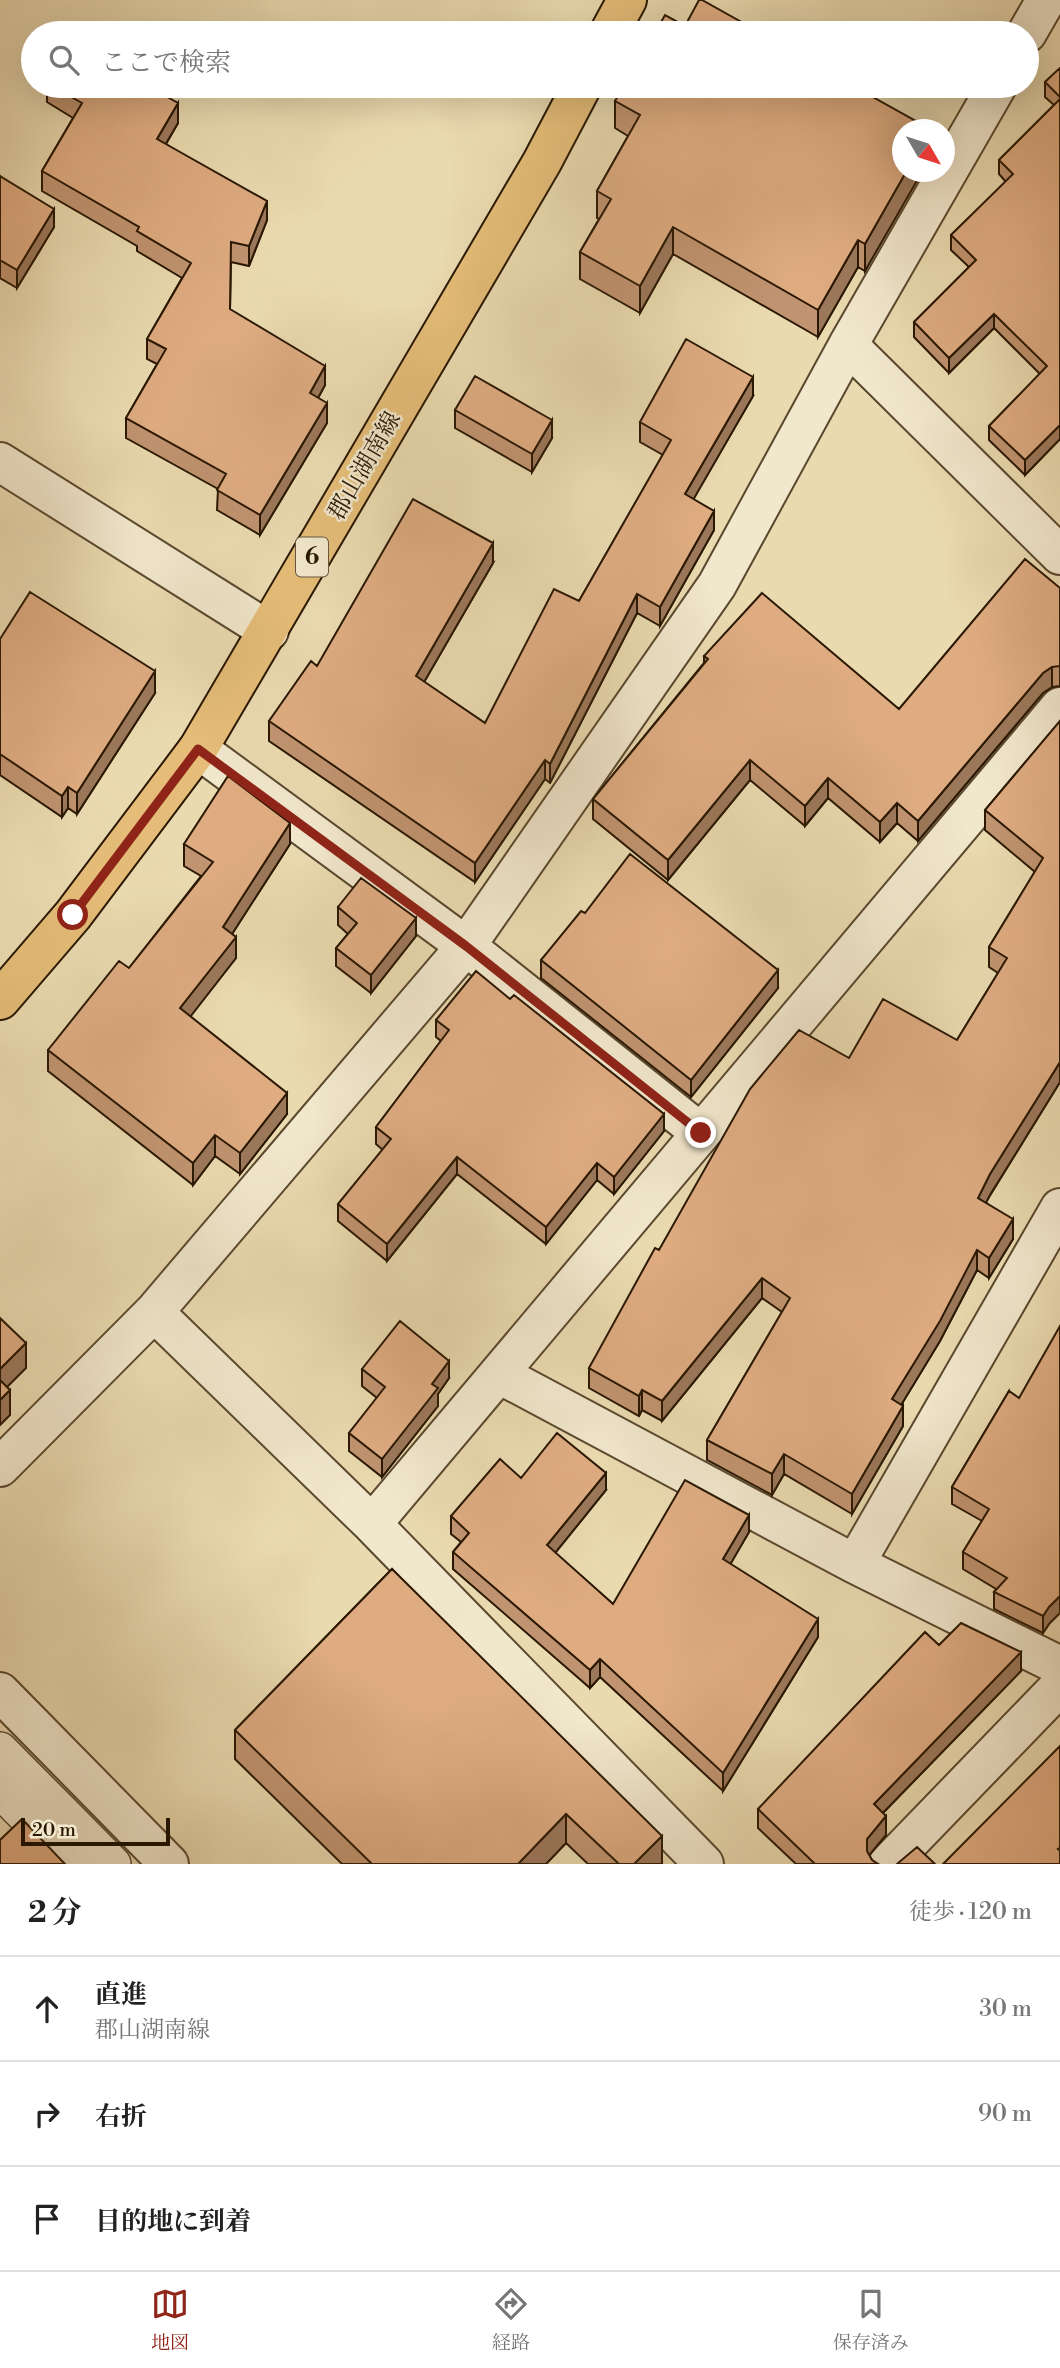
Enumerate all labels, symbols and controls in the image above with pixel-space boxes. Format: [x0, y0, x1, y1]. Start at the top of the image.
search box [21, 21, 1039, 98]
icon: search [45, 41, 83, 79]
text: ここで検索 [101, 47, 231, 79]
north arrow [892, 119, 955, 182]
street label: 郡山湖南線 [322, 407, 408, 525]
road number: 6 [296, 538, 328, 576]
route start [57, 899, 88, 930]
route end [685, 1117, 716, 1148]
scale bar [21, 1815, 170, 1847]
text: 20 m [32, 1818, 76, 1842]
text: 2 分 [28, 1894, 82, 1932]
text: 徒歩 · 120 m [909, 1898, 1032, 1926]
text: 直進 [95, 1979, 147, 2011]
icon: ahead [28, 1990, 66, 2028]
text: 30 m [979, 1995, 1032, 2023]
text: 郡山湖南線 [95, 2016, 210, 2044]
icon: right [28, 2095, 66, 2133]
text: 90 m [978, 2100, 1032, 2128]
text: 右折 [95, 2101, 147, 2133]
icon: arrive [28, 2200, 66, 2238]
text: 目的地に到着 [95, 2206, 251, 2238]
tab: 地図 [151, 2285, 189, 2355]
tab: 経路 [492, 2285, 530, 2355]
tab: 保存済み [833, 2285, 909, 2355]

